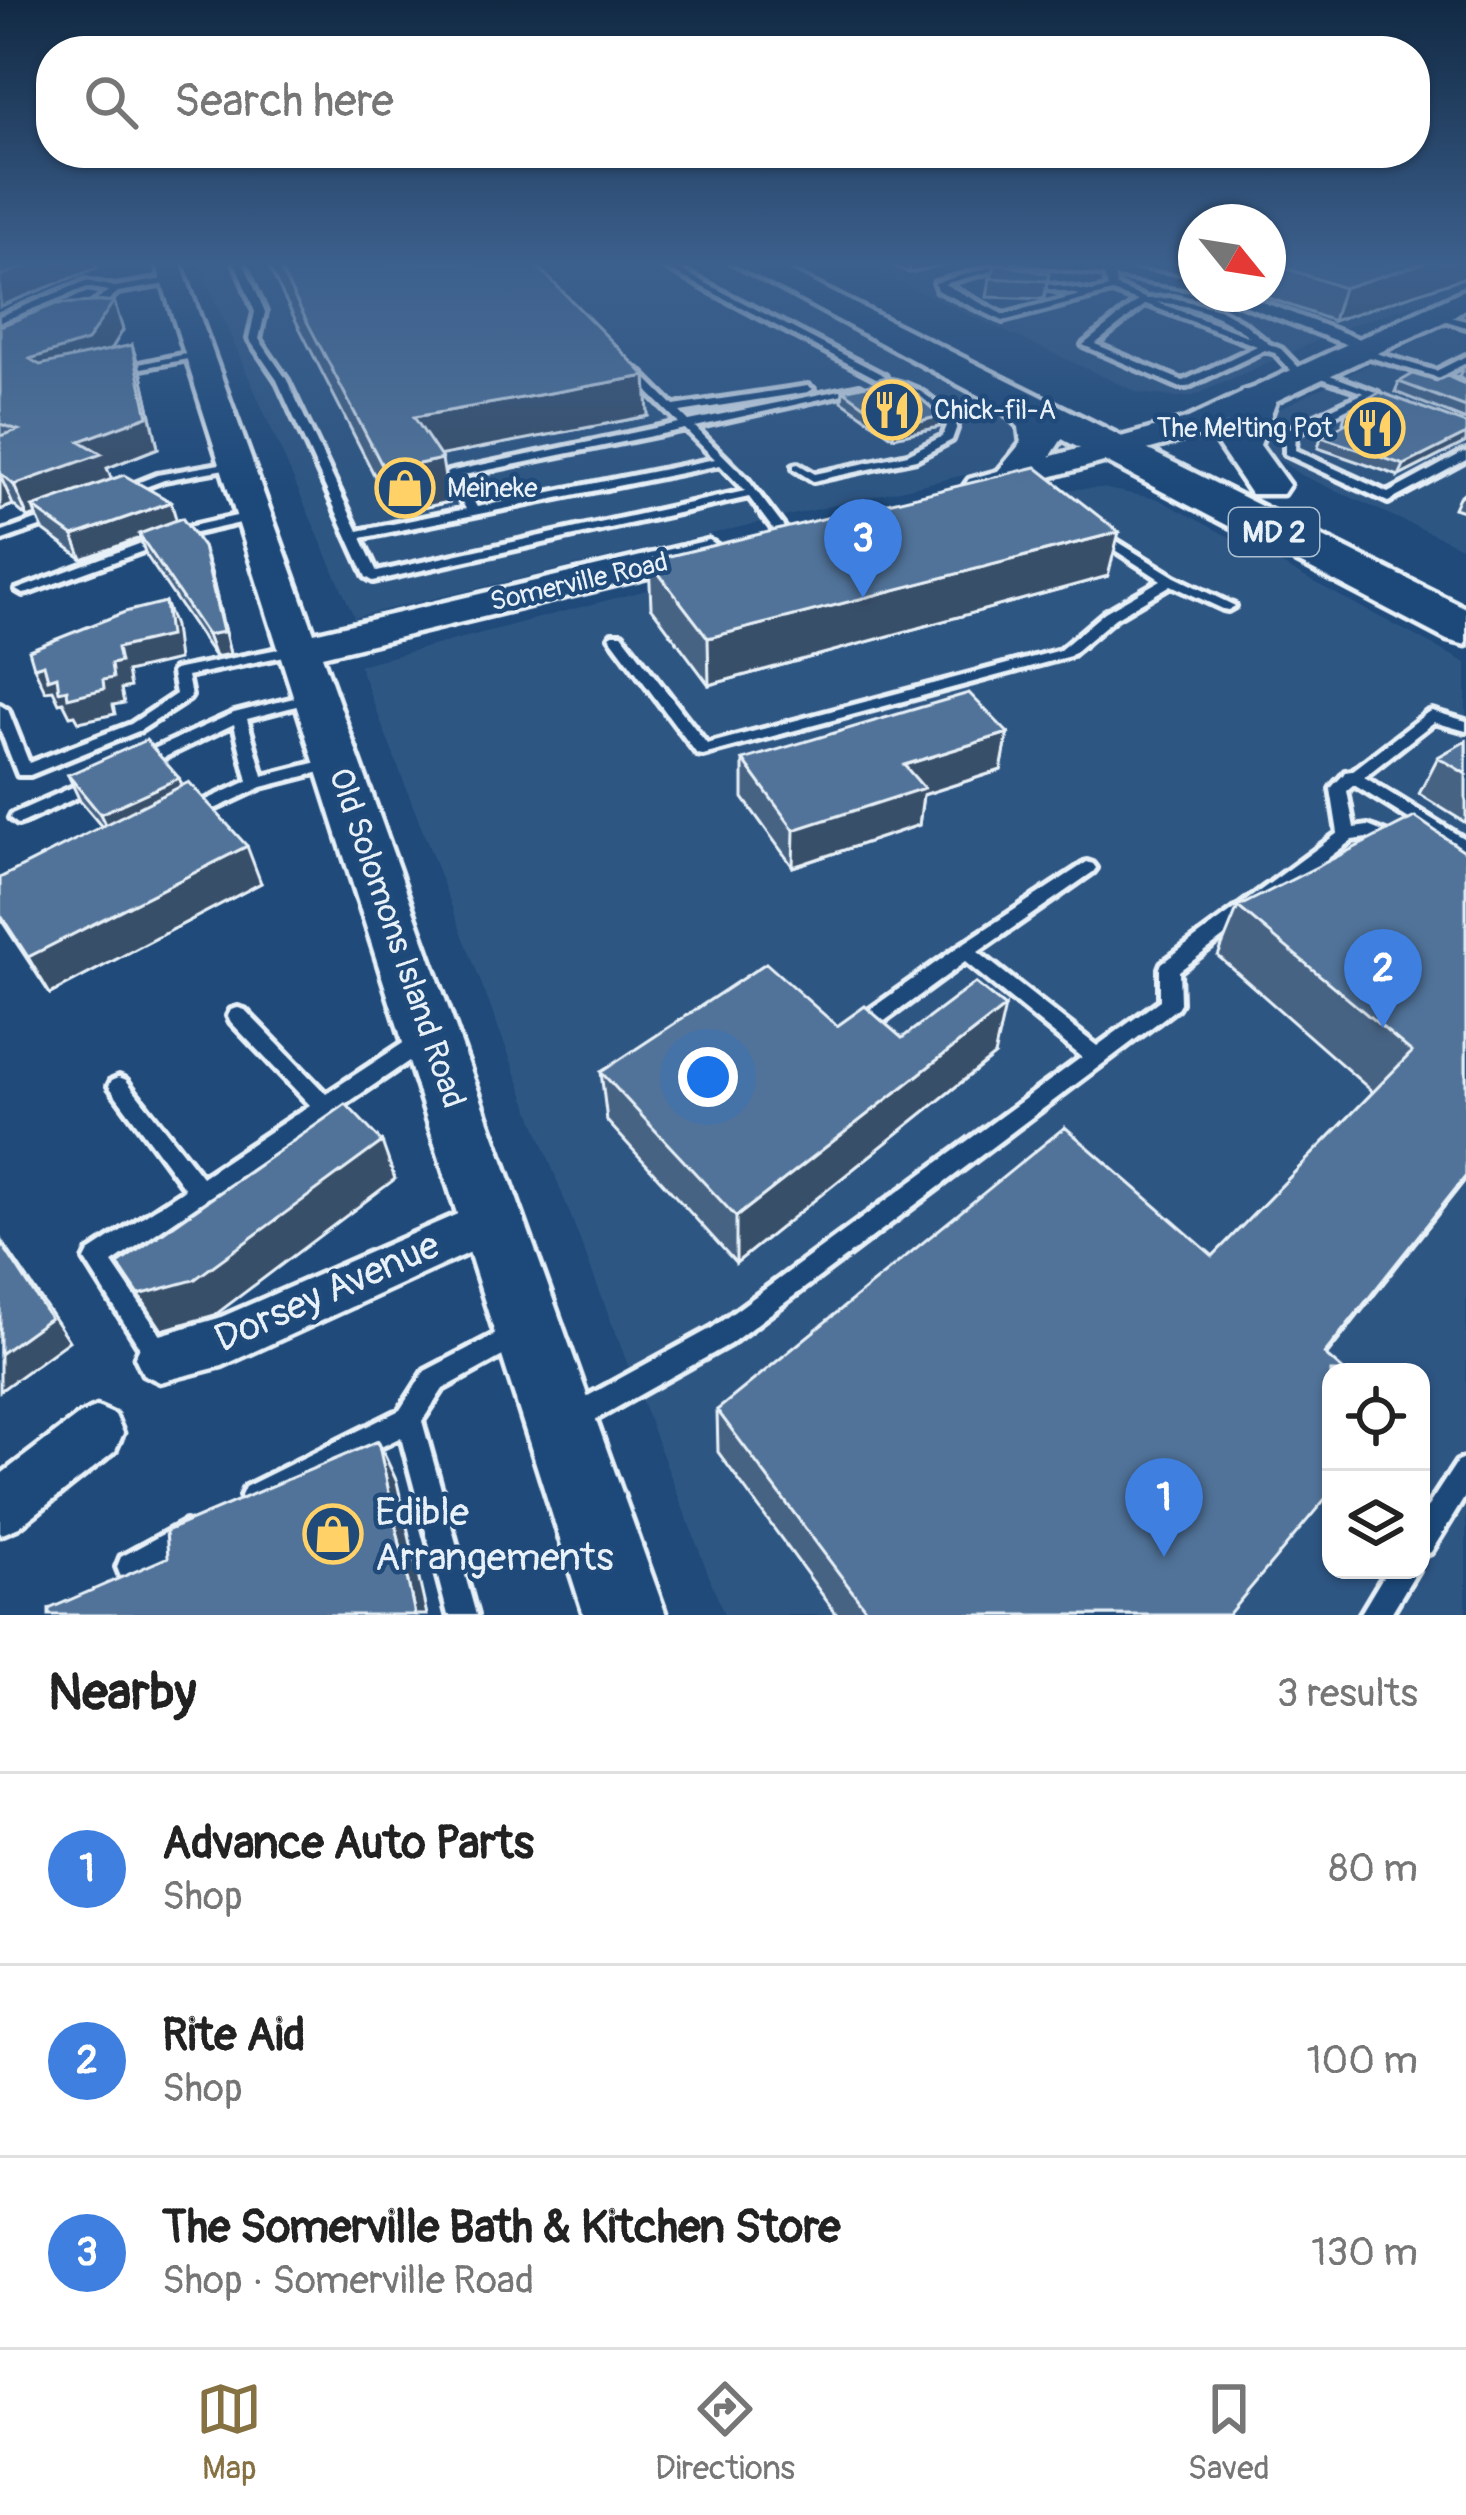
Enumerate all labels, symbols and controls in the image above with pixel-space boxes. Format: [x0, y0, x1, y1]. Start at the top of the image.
search box [36, 36, 1430, 168]
icon: search [78, 69, 144, 135]
text: Search here [174, 74, 394, 130]
north arrow [1178, 204, 1286, 312]
restaurant icon: Chick-fil-A [861, 379, 923, 441]
place label: Chick-fil-A [934, 394, 1056, 427]
restaurant icon: The Melting Pot [1344, 397, 1406, 459]
place label: The Melting Pot [1157, 412, 1333, 445]
shop icon: Meineke [374, 457, 436, 519]
place label: Meineke [447, 472, 538, 505]
pin: 3 [824, 499, 902, 598]
road number: MD 2 [1229, 508, 1319, 556]
street label: Somerville Road [487, 546, 671, 618]
street label: Old Solomons Island Road [320, 763, 474, 1113]
pin: 2 [1344, 929, 1422, 1028]
your location [678, 1047, 738, 1107]
street label: Dorsey Avenue [207, 1221, 447, 1363]
map controls [1322, 1363, 1430, 1579]
button: locate [1322, 1363, 1430, 1471]
pin: 1 [1125, 1458, 1203, 1557]
button: layers [1322, 1471, 1430, 1579]
place label: Edible Arrangements [375, 1488, 614, 1582]
shop icon: Edible Arrangements [302, 1503, 364, 1565]
text: Nearby [48, 1661, 196, 1725]
text: 3 results [1277, 1669, 1418, 1718]
text: Advance Auto Parts [162, 1816, 534, 1872]
text: 1 [79, 1844, 95, 1893]
text: 80 m [1329, 1844, 1418, 1893]
text: Shop [162, 1872, 243, 1921]
text: Rite Aid [162, 2008, 305, 2064]
text: 2 [76, 2036, 98, 2085]
text: 100 m [1306, 2036, 1418, 2085]
text: Shop [162, 2064, 243, 2113]
text: The Somerville Bath & Kitchen Store [162, 2200, 841, 2256]
text: 3 [76, 2228, 98, 2277]
text: 130 m [1311, 2228, 1418, 2277]
text: Shop · Somerville Road [162, 2256, 534, 2305]
tab: Map [196, 2376, 262, 2489]
tab: Directions [655, 2376, 795, 2489]
tab: Saved [1188, 2376, 1270, 2489]

